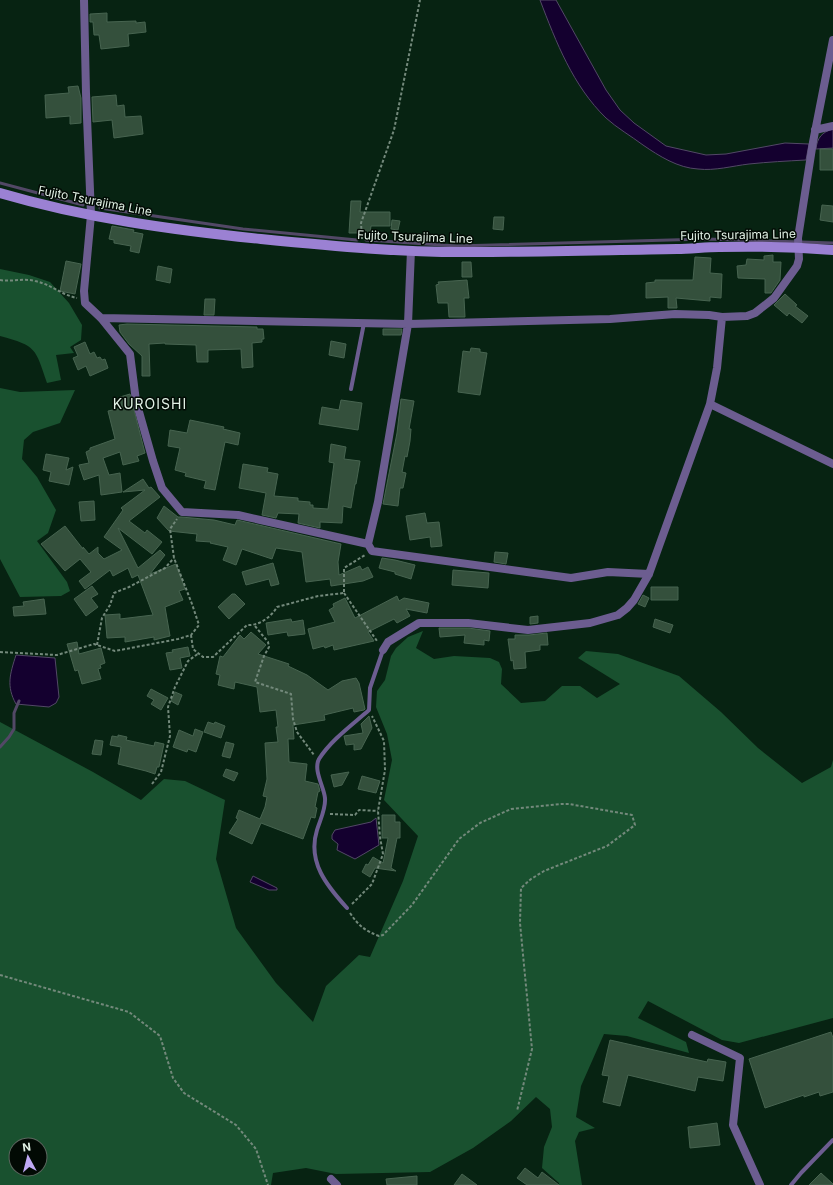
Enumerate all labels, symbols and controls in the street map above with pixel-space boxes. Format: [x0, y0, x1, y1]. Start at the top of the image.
street label: Fujito Tsurajima Line [37, 182, 153, 219]
street label: Fujito Tsurajima Line [680, 226, 796, 243]
street label: Fujito Tsurajima Line [357, 227, 473, 246]
district label: KUROISHI [113, 395, 187, 412]
north arrow [8, 1137, 48, 1177]
text: N [22, 1140, 32, 1155]

